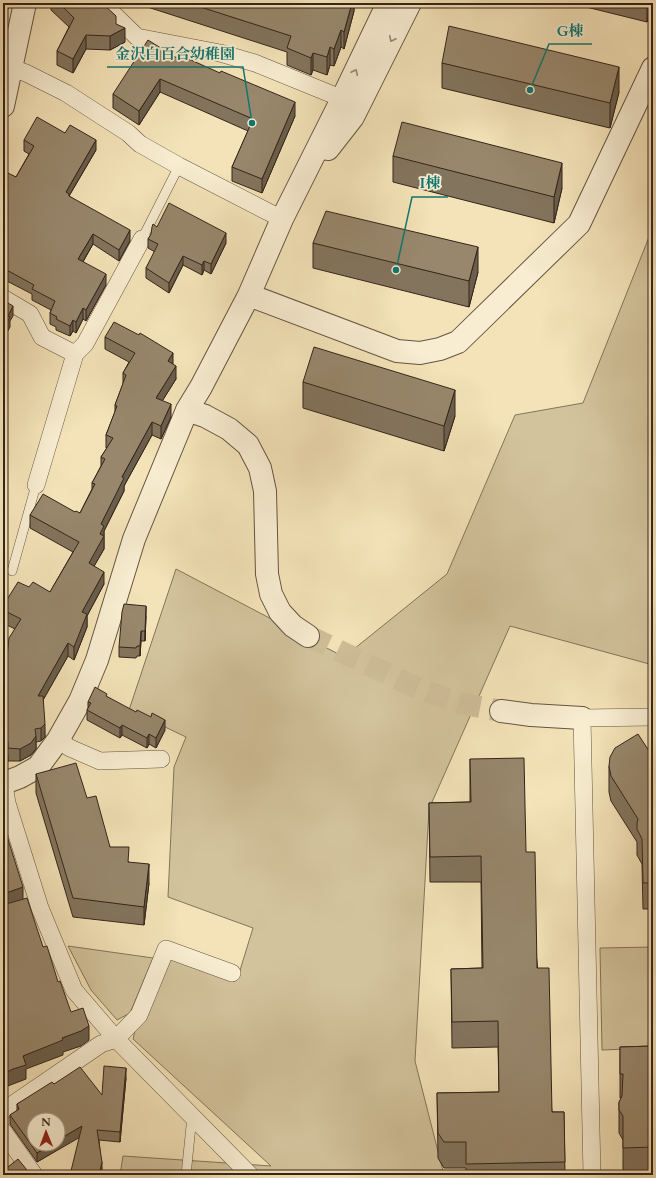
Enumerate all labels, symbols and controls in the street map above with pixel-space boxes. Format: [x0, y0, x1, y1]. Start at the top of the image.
callout: G棟 [549, 17, 592, 44]
text: G棟 [556, 21, 584, 41]
one-way arrow [389, 34, 397, 42]
callout: 金沢白百合幼稚園 [107, 40, 243, 67]
text: 金沢白百合幼稚園 [115, 44, 235, 64]
one-way arrow [350, 69, 358, 76]
callout: I棟 [412, 170, 448, 197]
text: I棟 [420, 173, 440, 193]
north arrow [26, 1112, 66, 1152]
text: N [41, 1115, 51, 1130]

